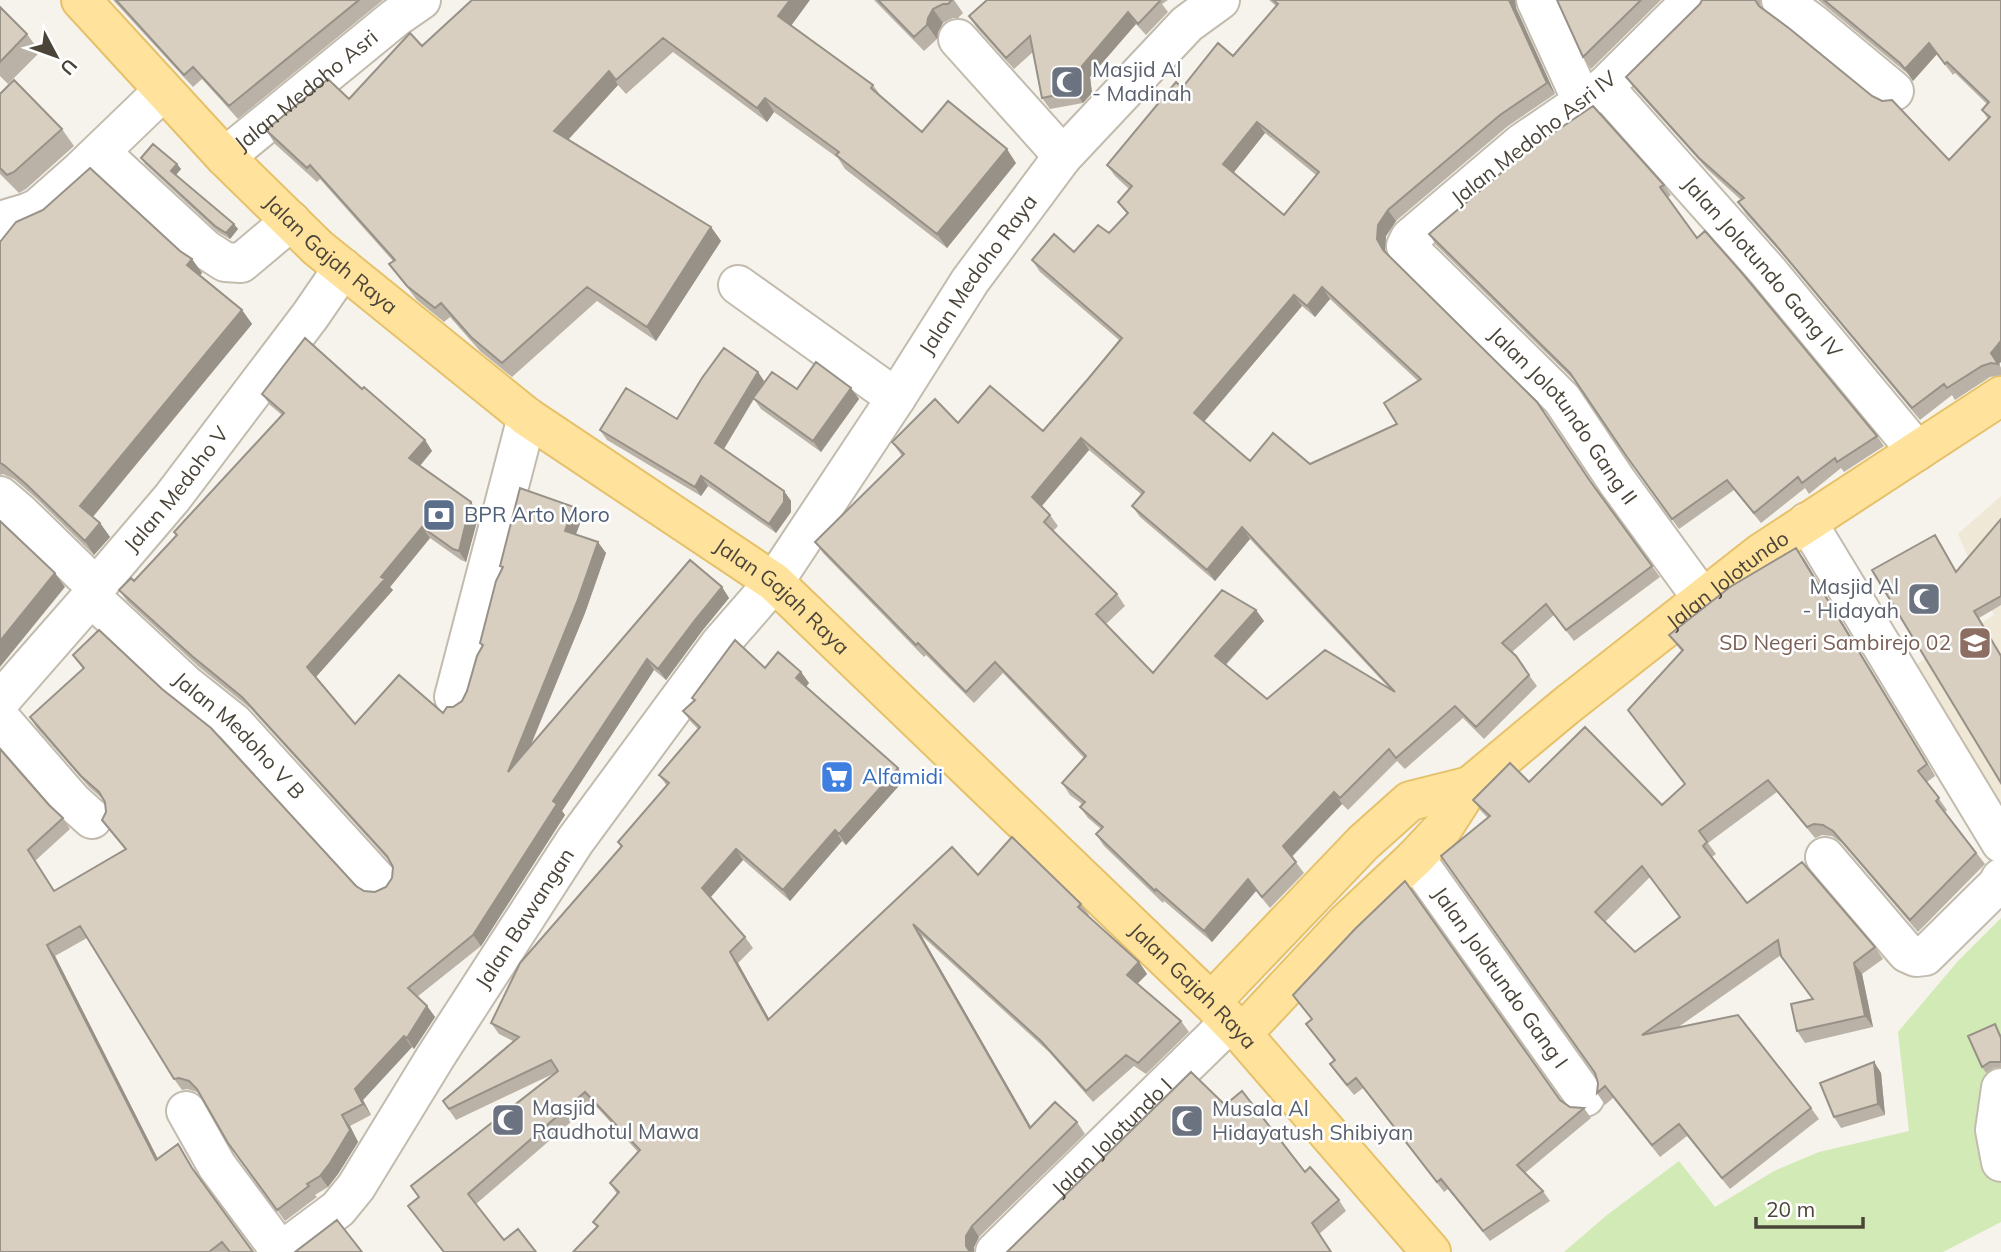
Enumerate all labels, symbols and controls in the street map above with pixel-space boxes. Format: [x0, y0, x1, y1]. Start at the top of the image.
north arrow [21, 21, 91, 91]
street label: Jalan Medoho Asri [229, 24, 382, 156]
text: U [55, 54, 82, 80]
place label: Masjid Al - Madinah [1092, 56, 1192, 106]
mosque icon: Masjid Al - Madinah [1048, 63, 1086, 101]
street label: Jalan Medoho Asri IV [1446, 64, 1621, 210]
street label: Jalan Jolotundo Gang IV [1678, 171, 1848, 363]
street label: Jalan Gajah Raya [259, 189, 403, 319]
street label: Jalan Medoho Raya [913, 189, 1042, 359]
street label: Jalan Jolotundo Gang II [1484, 321, 1643, 509]
street label: Jalan Medoho V [118, 420, 234, 557]
bank icon: BPR Arto Moro [420, 496, 458, 534]
place label: BPR Arto Moro [464, 501, 610, 527]
street label: Jalan Jolotundo [1661, 524, 1793, 634]
street label: Jalan Gajah Raya [710, 532, 855, 660]
place label: Masjid Al - Hidayah [1803, 573, 1899, 623]
mosque icon: Masjid Al - Hidayah [1905, 580, 1943, 618]
school or university icon: SD Negeri Sambirejo 02 [1956, 624, 1994, 662]
place label: SD Negeri Sambirejo 02 [1719, 629, 1951, 655]
street label: Jalan Medoho V B [168, 666, 311, 804]
supermarket icon: Alfamidi [818, 758, 856, 796]
place label: Alfamidi [862, 763, 943, 789]
street label: Jalan Bawangan [469, 843, 579, 993]
street label: Jalan Jolotundo Gang I [1428, 881, 1574, 1073]
street label: Jalan Gajah Raya [1124, 917, 1263, 1054]
street label: Jalan Jolotundo I [1046, 1072, 1177, 1201]
place label: Masjid Raudhotul Mawa [532, 1094, 699, 1144]
place label: Musala Al Hidayatush Shibiyan [1212, 1095, 1413, 1145]
mosque icon: Masjid Raudhotul Mawa [489, 1101, 527, 1139]
mosque icon: Musala Al Hidayatush Shibiyan [1168, 1102, 1206, 1140]
scale bar [1756, 1186, 1863, 1230]
text: 20 m [1766, 1196, 1815, 1222]

